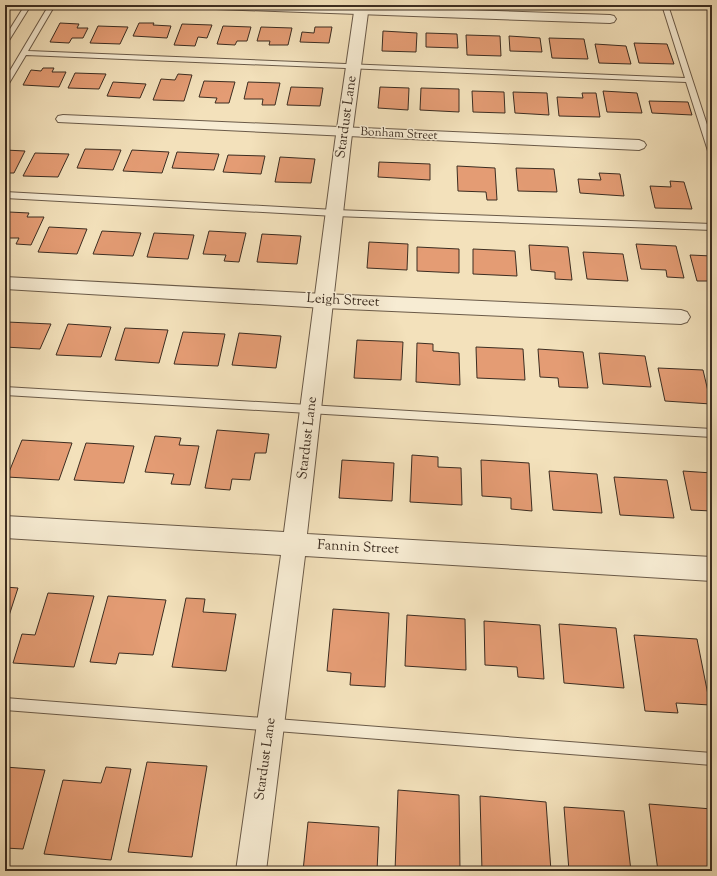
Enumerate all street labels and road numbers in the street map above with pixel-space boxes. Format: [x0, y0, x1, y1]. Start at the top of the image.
street label: Stardust Lane [331, 74, 363, 160]
street label: Bonham Street [360, 123, 438, 145]
street label: Leigh Street [306, 289, 380, 313]
street label: Stardust Lane [293, 395, 323, 481]
street label: Fannin Street [317, 536, 400, 560]
street label: Stardust Lane [250, 716, 282, 802]

